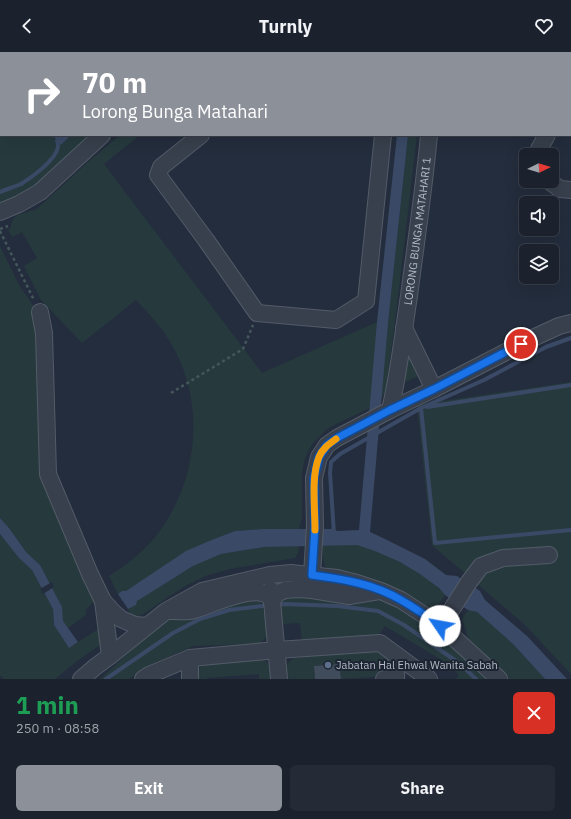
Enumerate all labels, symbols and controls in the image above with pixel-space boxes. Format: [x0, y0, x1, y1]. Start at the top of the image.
icon: back [16, 15, 38, 37]
text: Turnly [259, 15, 312, 38]
icon: heart [533, 15, 555, 37]
text: 70 m [82, 64, 147, 101]
icon: right [16, 68, 68, 120]
text: Lorong Bunga Matahari [82, 100, 268, 123]
north arrow [519, 148, 559, 188]
map controls [519, 148, 559, 284]
street label: LORONG BUNGA MATAHARI 1 [401, 156, 434, 306]
button: sound [519, 196, 559, 236]
button: layers [519, 244, 559, 284]
pin [504, 327, 538, 361]
icon: arrive [510, 333, 532, 355]
position arrow [419, 605, 461, 647]
place label: Jabatan Hal Ehwal Wanita Sabah [336, 658, 498, 672]
marker: Jabatan Hal Ehwal Wanita Sabah [323, 660, 333, 670]
text: 1 min [16, 689, 79, 721]
button: close [513, 692, 555, 734]
text: 250 m · 08:58 [16, 720, 99, 737]
button: Exit [16, 765, 282, 811]
button: Share [290, 765, 555, 811]

